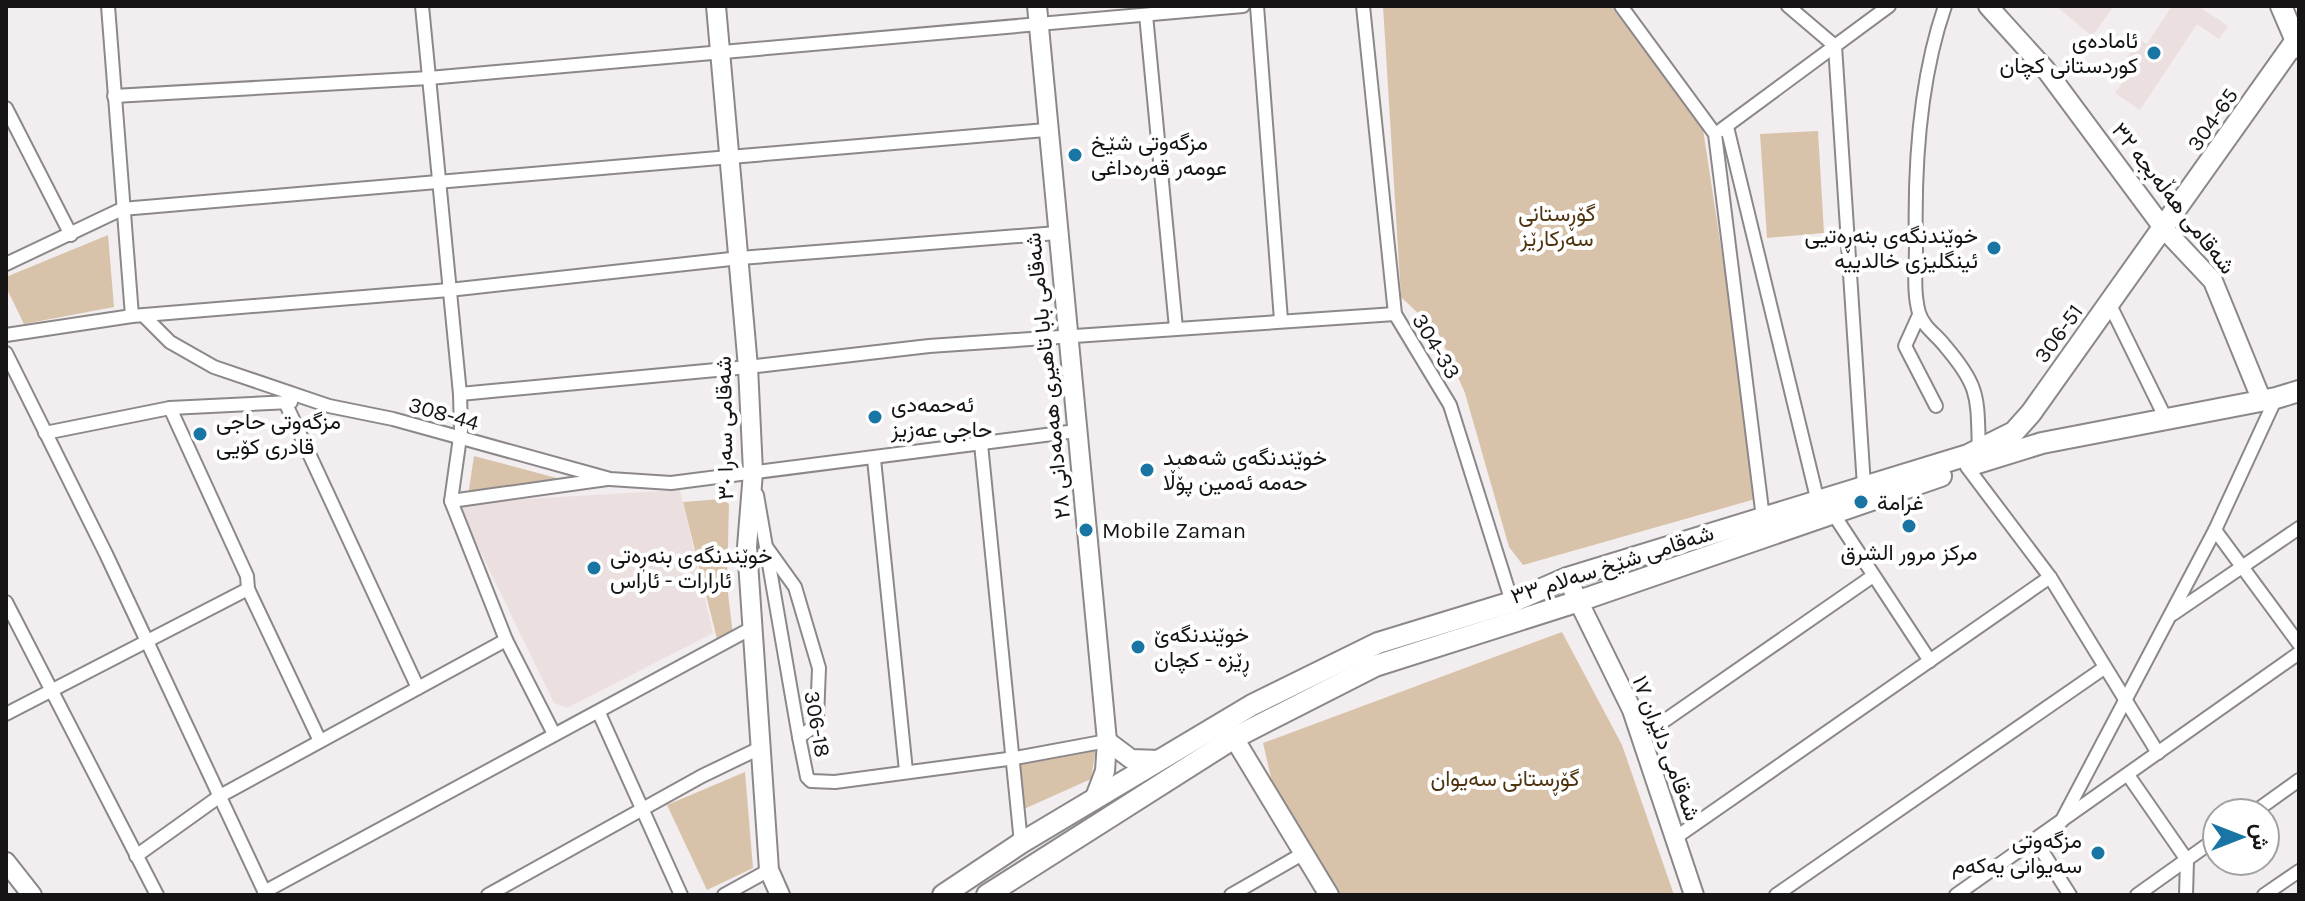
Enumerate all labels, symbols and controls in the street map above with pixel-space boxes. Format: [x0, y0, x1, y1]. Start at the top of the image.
place label: ئامادەی کوردستانی کچان [1999, 28, 2138, 80]
marker: ئامادەی کوردستانی کچان [2145, 44, 2163, 62]
street label: 304-65 [2182, 83, 2244, 156]
street label: شەقامی هەڵەبجە ٣٢ [2106, 117, 2241, 279]
place label: مزگەوتی شێخ عومەر قەرەداغی [1091, 130, 1227, 181]
marker: مزگەوتی شێخ عومەر قەرەداغی [1066, 146, 1084, 164]
park label: گۆڕستانی سەرکارێز [1518, 201, 1596, 252]
place label: خوێندنگەی بنەڕەتیی ئینگلیزی خالدییە [1804, 223, 1978, 274]
street label: شەقامی بابا تاهیری هەمەدانی ٢٨ [1020, 231, 1076, 520]
marker: خوێندنگەی بنەڕەتیی ئینگلیزی خالدییە [1985, 239, 2003, 257]
street label: 306-51 [2029, 299, 2089, 368]
street label: 304-33 [1406, 309, 1466, 384]
street label: شەقامی سەرا ٣٠ [711, 356, 739, 500]
street label: 308-44 [406, 392, 482, 436]
place label: ئەحمەدی حاجی عەزیز [890, 392, 992, 443]
marker: ئەحمەدی حاجی عەزیز [866, 408, 884, 426]
place label: مزگەوتی حاجی قادری کۆیی [216, 409, 341, 460]
marker: مزگەوتی حاجی قادری کۆیی [191, 425, 209, 443]
place label: خوێندنگەی شەهید حەمە ئەمین پۆڵا [1163, 445, 1327, 497]
marker: خوێندنگەی شەهید حەمە ئەمین پۆڵا [1138, 461, 1156, 479]
place label: غرامة [1877, 490, 1924, 516]
marker: غرامة [1852, 493, 1870, 511]
marker: مرکز مرور الشرق [1900, 517, 1918, 535]
place label: Mobile Zaman [1102, 518, 1246, 544]
street label: شەقامی شێخ سەلام ٣٣ [1508, 520, 1717, 611]
marker: Mobile Zaman [1077, 521, 1095, 539]
place label: مرکز مرور الشرق [1840, 540, 1978, 566]
place label: خوێندنگەی بنەڕەتی ئارارات - ئاراس [610, 543, 773, 594]
marker: خوێندنگەی بنەڕەتی ئارارات - ئاراس [585, 559, 603, 577]
place label: خوێندنگەێ ڕێزە - کچان [1154, 622, 1250, 677]
marker: خوێندنگەێ ڕێزە - کچان [1129, 638, 1147, 656]
street label: شەقامی دلێران ١٧ [1626, 672, 1706, 825]
street label: 306-18 [798, 689, 836, 759]
park label: گۆڕستانی سەیوان [1430, 766, 1580, 796]
north arrow [2201, 797, 2281, 877]
text: ش [2247, 824, 2273, 850]
place label: مزگەوتی سەیوانی یەکەم [1952, 828, 2082, 880]
marker: مزگەوتی سەیوانی یەکەم [2089, 844, 2107, 862]

